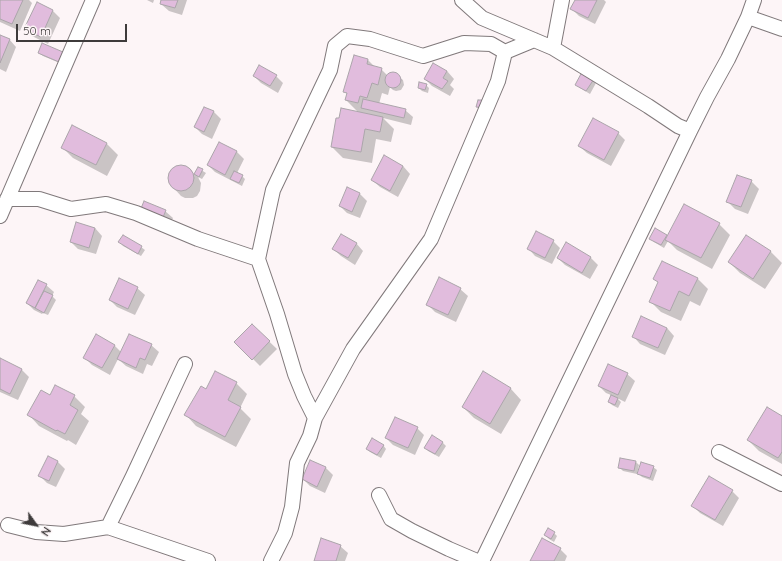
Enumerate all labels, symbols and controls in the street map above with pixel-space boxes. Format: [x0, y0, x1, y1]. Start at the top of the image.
scale bar [18, 16, 129, 42]
text: 50 m [23, 23, 51, 38]
north arrow [16, 505, 56, 545]
text: N [38, 524, 54, 539]

